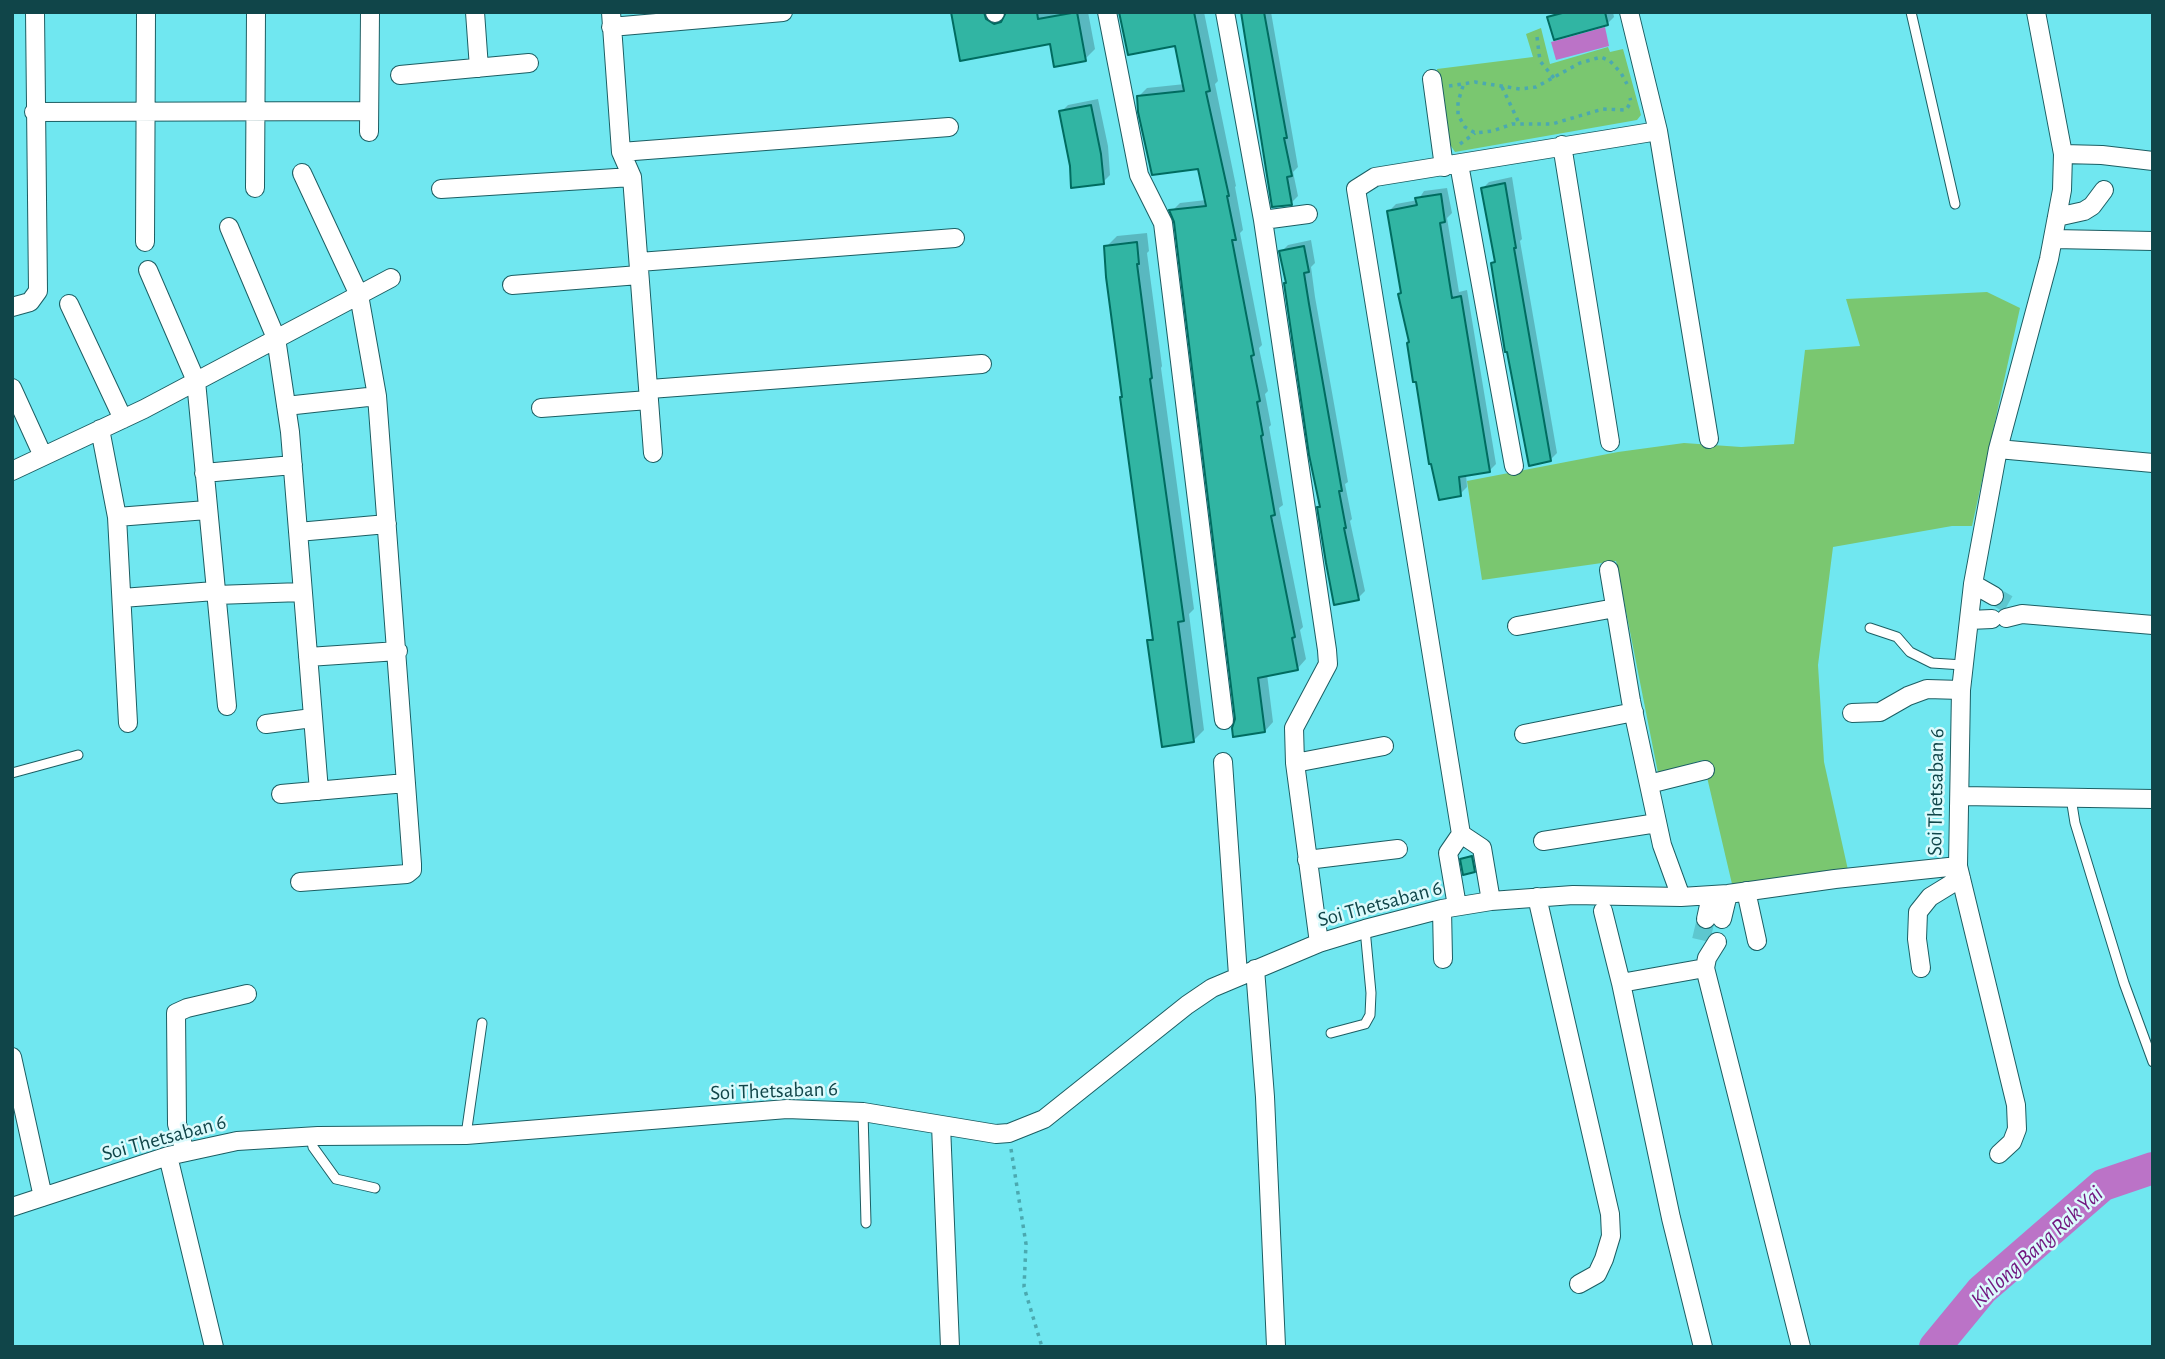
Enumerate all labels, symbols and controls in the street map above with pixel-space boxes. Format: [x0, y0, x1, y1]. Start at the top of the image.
street label: Soi Thetsaban 6 [1922, 728, 1950, 856]
street label: Soi Thetsaban 6 [1315, 875, 1445, 933]
street label: Soi Thetsaban 6 [710, 1076, 838, 1106]
street label: Soi Thetsaban 6 [99, 1109, 229, 1167]
water label: Khlong Bang Rak Yai [1965, 1180, 2109, 1314]

